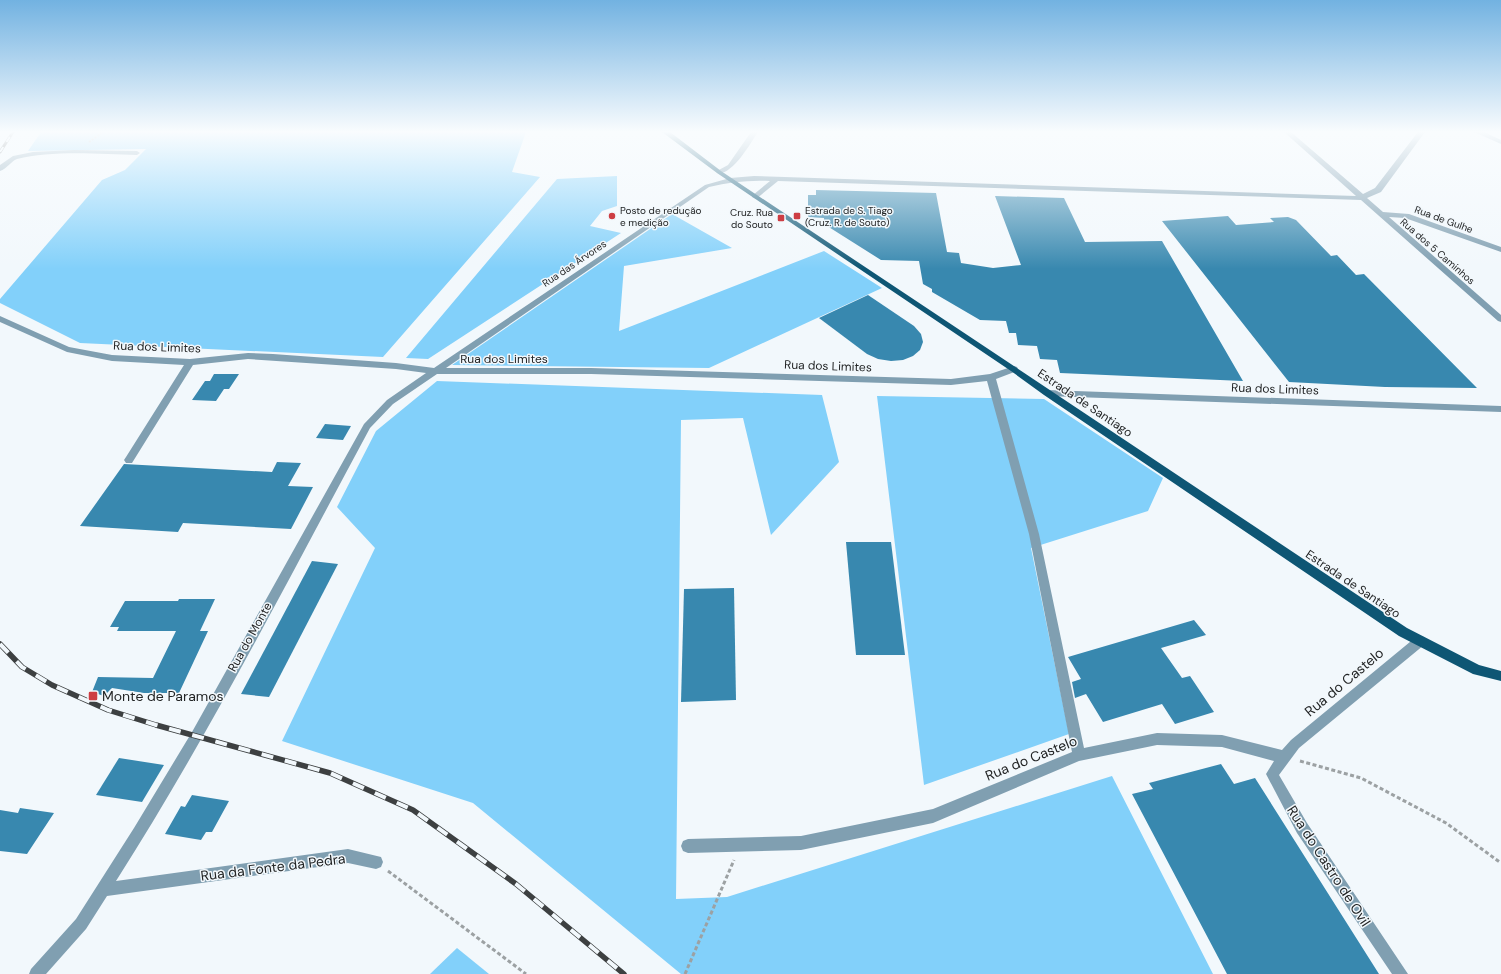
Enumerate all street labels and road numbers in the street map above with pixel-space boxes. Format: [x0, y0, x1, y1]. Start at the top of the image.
street label: Rua de Gulhe [1413, 203, 1475, 236]
street label: Rua dos 5 Caminhos [1398, 215, 1478, 287]
street label: Rua das Árvores [540, 237, 609, 290]
street label: Rua dos Limites [113, 337, 201, 357]
street label: Rua dos Limites [460, 351, 548, 367]
street label: Rua dos Limites [784, 356, 872, 376]
street label: Estrada de Santiago [1034, 365, 1136, 441]
street label: Rua dos Limites [1231, 379, 1319, 399]
street label: Estrada de Santiago [1302, 546, 1404, 622]
street label: Rua do Monte [224, 599, 276, 675]
street label: Rua do Castelo [1301, 644, 1387, 720]
street label: Rua do Castelo [982, 731, 1080, 785]
street label: Rua do Castro de Ovil [1283, 802, 1375, 930]
street label: Rua da Fonte da Pedra [200, 849, 346, 885]

